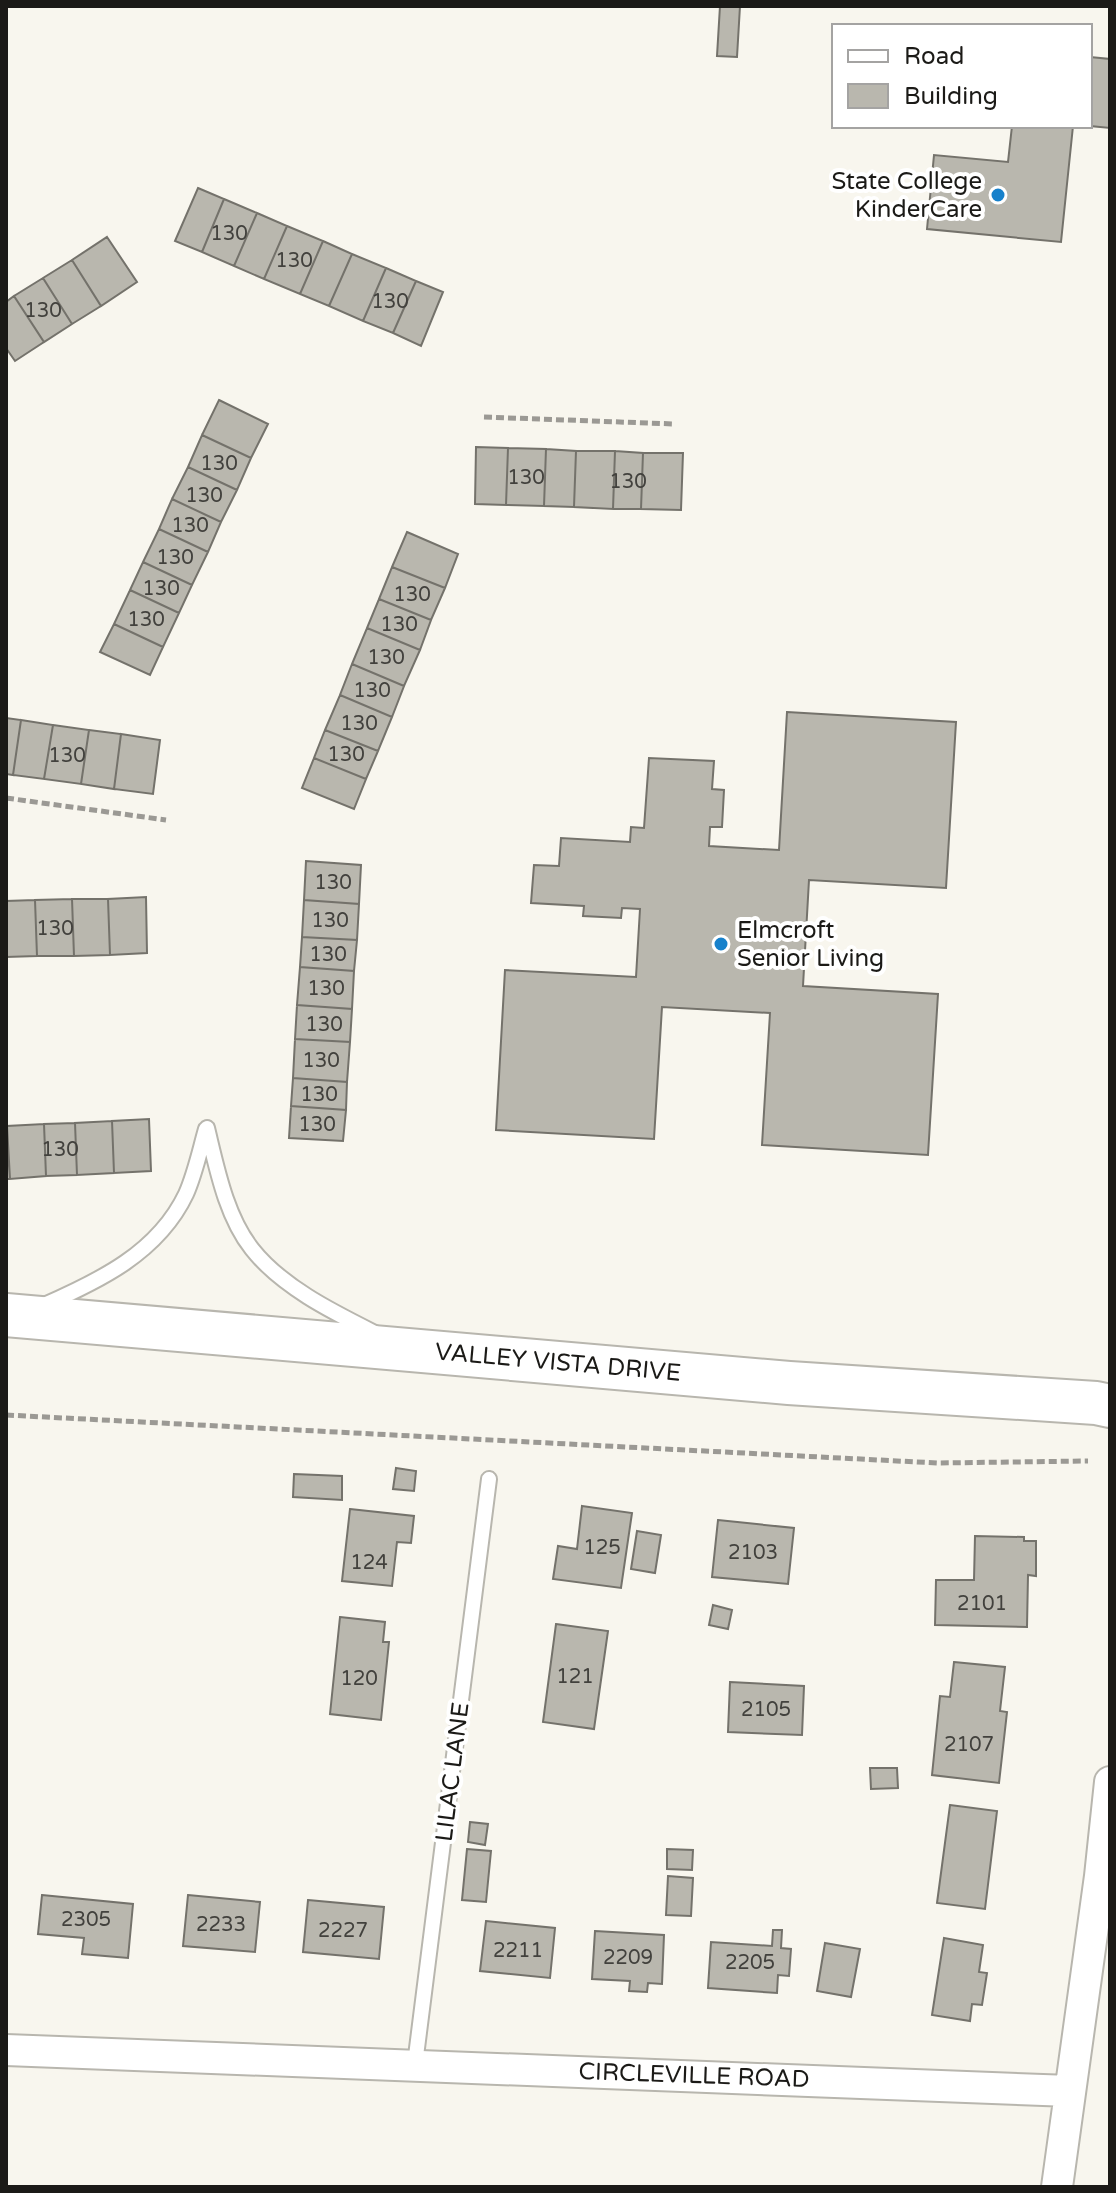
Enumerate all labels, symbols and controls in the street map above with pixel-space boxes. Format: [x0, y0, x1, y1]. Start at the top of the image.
legend [832, 24, 1092, 128]
text: Road [904, 42, 964, 71]
text: Building [904, 82, 998, 111]
place label: State College KinderCare [831, 167, 982, 224]
marker: State College KinderCare [989, 186, 1007, 204]
house number: 130 [210, 222, 248, 246]
house number: 130 [275, 249, 313, 273]
house number: 130 [371, 290, 409, 314]
house number: 130 [24, 299, 62, 323]
house number: 130 [200, 452, 238, 476]
house number: 130 [507, 466, 545, 490]
house number: 130 [609, 470, 647, 494]
house number: 130 [185, 484, 223, 508]
house number: 130 [171, 514, 209, 538]
house number: 130 [156, 546, 194, 570]
house number: 130 [142, 577, 180, 601]
house number: 130 [393, 583, 431, 607]
house number: 130 [127, 608, 165, 632]
house number: 130 [380, 613, 418, 637]
house number: 130 [367, 646, 405, 670]
house number: 130 [353, 679, 391, 703]
house number: 130 [340, 712, 378, 736]
house number: 130 [327, 743, 365, 767]
house number: 130 [48, 744, 86, 768]
house number: 130 [314, 871, 352, 895]
house number: 130 [311, 909, 349, 933]
place label: Elmcroft Senior Living [737, 916, 884, 973]
house number: 130 [36, 917, 74, 941]
marker: Elmcroft Senior Living [712, 935, 730, 953]
house number: 130 [309, 943, 347, 967]
house number: 130 [307, 977, 345, 1001]
house number: 130 [305, 1013, 343, 1037]
house number: 130 [302, 1049, 340, 1073]
house number: 130 [300, 1083, 338, 1107]
house number: 130 [298, 1113, 336, 1137]
house number: 130 [41, 1138, 79, 1162]
street label: VALLEY VISTA DRIVE [434, 1337, 682, 1388]
house number: 125 [583, 1536, 621, 1560]
house number: 2103 [728, 1541, 778, 1565]
house number: 124 [350, 1551, 388, 1575]
house number: 2101 [957, 1592, 1007, 1616]
house number: 121 [556, 1665, 594, 1689]
house number: 120 [340, 1667, 378, 1691]
house number: 2105 [741, 1698, 791, 1722]
street label: LILAC LANE [430, 1701, 475, 1843]
house number: 2107 [944, 1733, 994, 1757]
house number: 2305 [61, 1908, 111, 1932]
house number: 2233 [196, 1913, 246, 1937]
house number: 2227 [318, 1919, 368, 1943]
house number: 2211 [493, 1939, 543, 1963]
house number: 2209 [603, 1946, 653, 1970]
house number: 2205 [725, 1951, 775, 1975]
street label: CIRCLEVILLE ROAD [578, 2057, 810, 2094]

